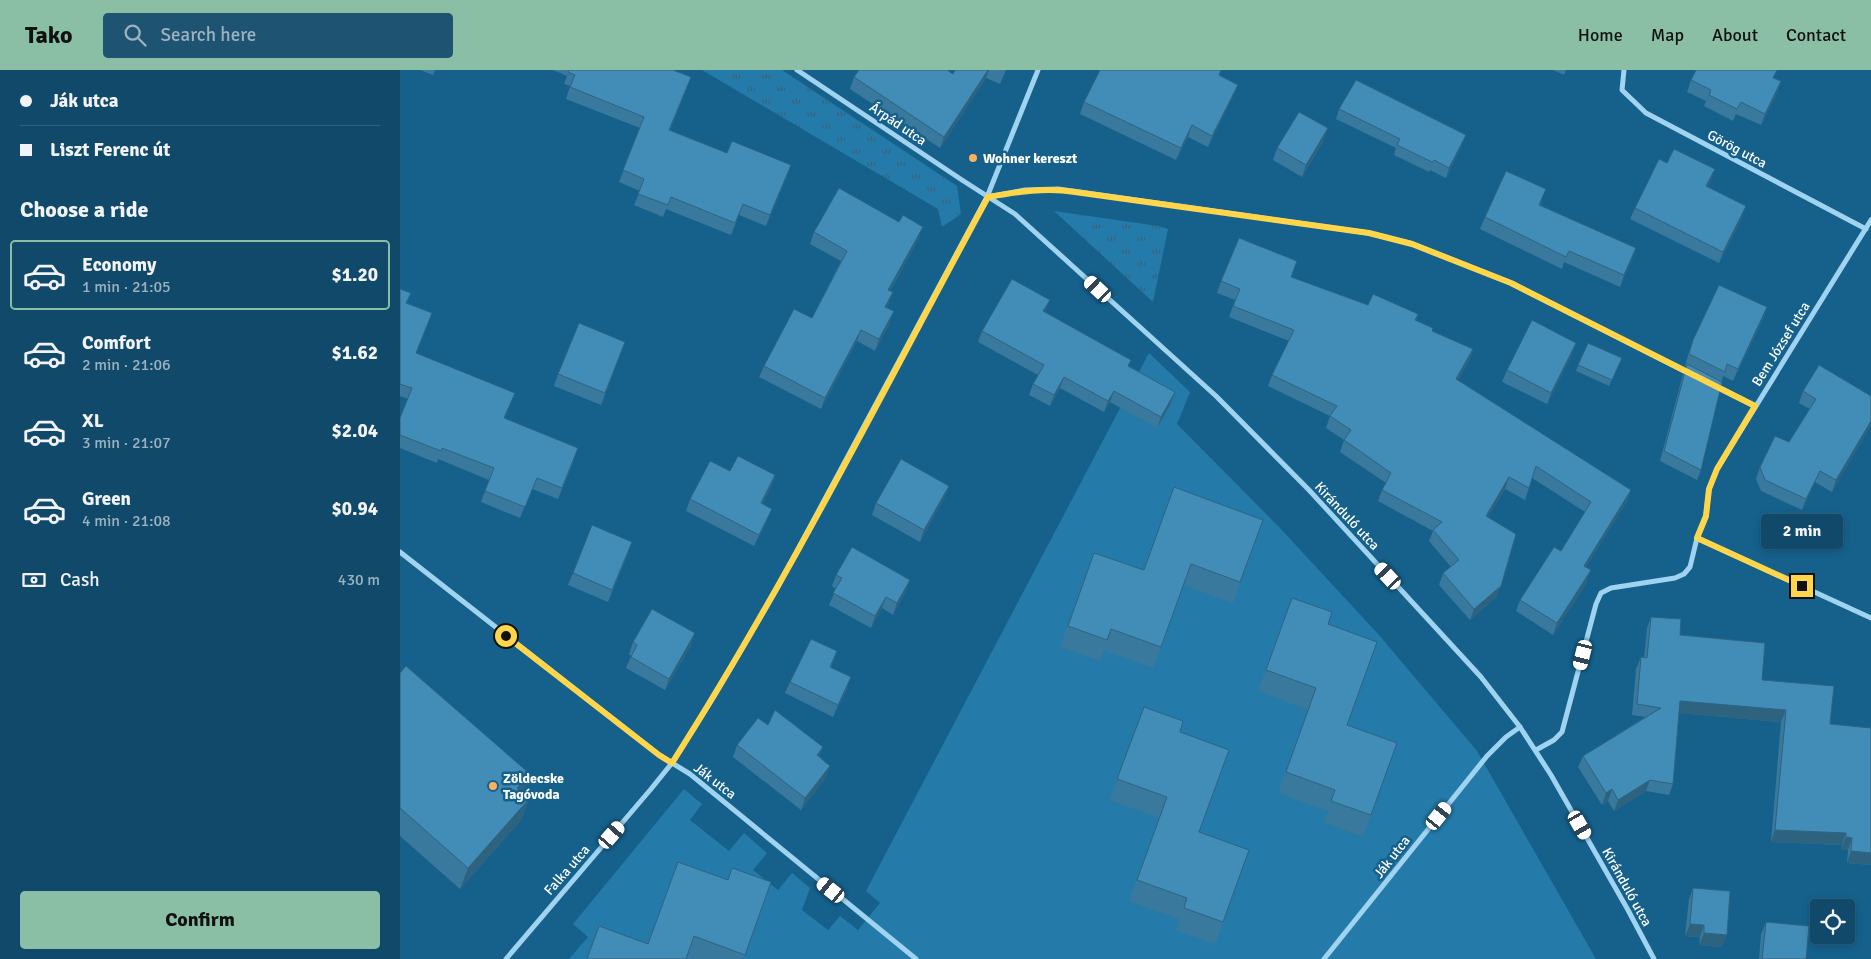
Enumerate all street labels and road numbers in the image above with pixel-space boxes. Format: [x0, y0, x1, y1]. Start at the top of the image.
street label: Árpád utca [866, 99, 930, 149]
street label: Görög utca [1704, 126, 1770, 172]
street label: Bem József utca [1748, 299, 1814, 389]
street label: Kiránduló utca [1311, 478, 1383, 554]
street label: Ják utca [690, 759, 740, 803]
street label: Ják utca [1370, 832, 1414, 882]
street label: Falka utca [540, 841, 594, 899]
street label: Kiránduló utca [1598, 845, 1656, 929]

